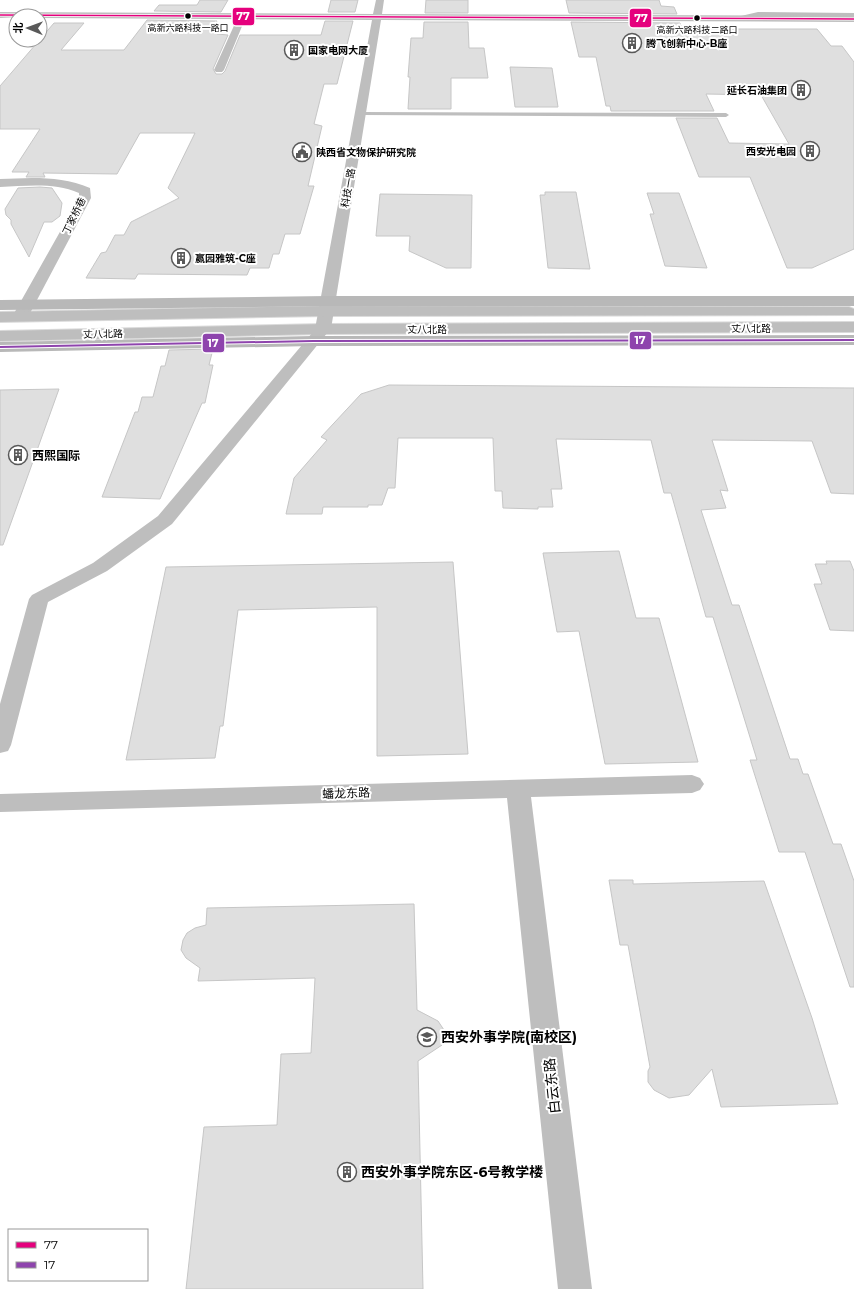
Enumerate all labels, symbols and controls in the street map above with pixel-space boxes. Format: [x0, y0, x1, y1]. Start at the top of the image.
line badge: 77 [232, 7, 255, 26]
north arrow [8, 8, 48, 48]
line badge: 77 [629, 8, 652, 28]
text: 77 [236, 9, 250, 23]
marker: 高新六路科技一路口 [183, 11, 193, 21]
text: 77 [634, 11, 648, 25]
marker: 高新六路科技二路口 [692, 13, 702, 23]
text: 北 [11, 22, 25, 33]
place label: 高新六路科技一路口 [147, 22, 229, 33]
place label: 高新六路科技二路口 [656, 24, 738, 35]
building icon: 腾飞创新中心-B座 [621, 32, 643, 54]
place label: 腾飞创新中心-B座 [646, 37, 728, 50]
building icon: 国家电网大厦 [283, 39, 305, 61]
place label: 国家电网大厦 [308, 44, 368, 57]
building icon: 延长石油集团 [790, 79, 812, 101]
place label: 延长石油集团 [727, 84, 787, 97]
building icon: 西安光电园 [799, 140, 821, 162]
public building icon: 陕西省文物保护研究院 [291, 141, 313, 163]
place label: 西安光电园 [746, 145, 796, 158]
place label: 陕西省文物保护研究院 [316, 146, 416, 159]
street label: 科技一路 [338, 167, 358, 209]
street label: 丁家桥巷 [59, 195, 89, 237]
building icon: 赢园雅筑-C座 [170, 247, 192, 269]
place label: 赢园雅筑-C座 [195, 252, 256, 265]
street label: 丈八北路 [731, 322, 771, 335]
street label: 丈八北路 [407, 323, 447, 336]
street label: 丈八北路 [83, 327, 123, 341]
line badge: 17 [629, 331, 652, 350]
line badge: 17 [202, 333, 225, 353]
text: 17 [634, 333, 646, 347]
text: 17 [207, 336, 219, 350]
building icon: 西熙国际 [7, 444, 29, 466]
place label: 西熙国际 [32, 448, 80, 463]
street label: 蟠龙东路 [322, 785, 370, 801]
school or university icon: 西安外事学院(南校区) [416, 1026, 438, 1048]
place label: 西安外事学院(南校区) [441, 1028, 577, 1046]
street label: 白云东路 [540, 1057, 564, 1115]
building icon: 西安外事学院东区-6号教学楼 [336, 1161, 358, 1183]
place label: 西安外事学院东区-6号教学楼 [361, 1163, 543, 1181]
legend [8, 1229, 148, 1281]
text: 77 [44, 1237, 58, 1252]
text: 17 [44, 1257, 55, 1272]

